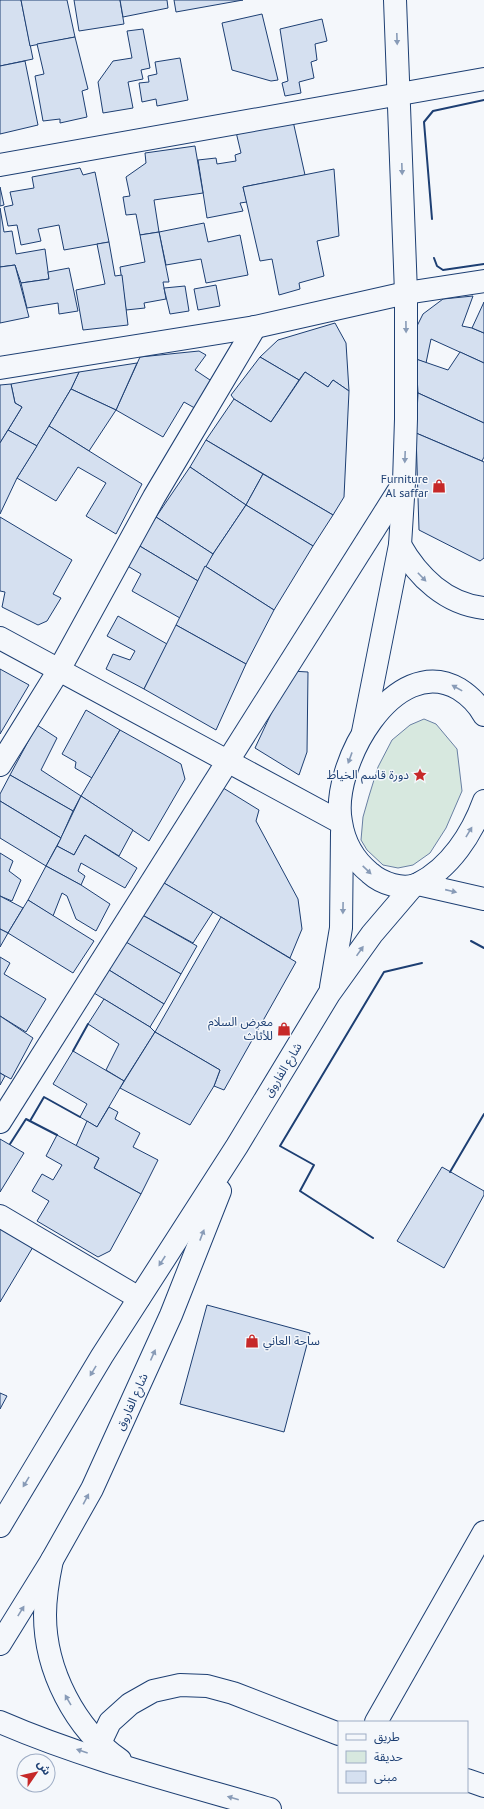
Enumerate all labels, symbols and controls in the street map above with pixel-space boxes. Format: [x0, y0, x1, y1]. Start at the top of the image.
one-way arrow [393, 33, 400, 45]
one-way arrow [398, 163, 405, 175]
one-way arrow [403, 321, 409, 334]
one-way arrow [401, 451, 408, 463]
place label: Furniture Al saffar [381, 471, 428, 500]
shop icon: Furniture Al saffar [431, 478, 447, 494]
one-way arrow [418, 572, 427, 582]
one-way arrow [451, 685, 463, 692]
one-way arrow [347, 753, 353, 765]
place label: دورة قاسم الخياط [327, 767, 409, 784]
place icon: دورة قاسم الخياط [412, 767, 428, 783]
one-way arrow [465, 827, 473, 837]
one-way arrow [362, 865, 372, 875]
one-way arrow [445, 889, 457, 895]
one-way arrow [339, 902, 346, 914]
one-way arrow [356, 946, 364, 956]
place label: معرض السلام للأثاث [208, 1014, 273, 1043]
shop icon: معرض السلام للأثاث [276, 1021, 292, 1037]
street label: شارع الفاروق [260, 1040, 306, 1101]
one-way arrow [200, 1229, 206, 1241]
one-way arrow [159, 1255, 166, 1267]
shop icon: ساحة العاني [244, 1333, 260, 1349]
place label: ساحة العاني [263, 1333, 320, 1351]
one-way arrow [150, 1350, 156, 1361]
one-way arrow [89, 1366, 97, 1376]
street label: شارع الفاروق [112, 1371, 153, 1434]
one-way arrow [22, 1477, 30, 1487]
one-way arrow [83, 1493, 90, 1505]
one-way arrow [17, 1605, 24, 1617]
one-way arrow [65, 1694, 72, 1706]
legend [338, 1721, 468, 1793]
text: طريق [374, 1729, 400, 1745]
one-way arrow [76, 1748, 88, 1754]
text: حديقة [374, 1749, 403, 1764]
north arrow [16, 1753, 56, 1793]
text: ش [34, 1757, 54, 1778]
text: مبنى [374, 1769, 397, 1784]
one-way arrow [227, 1795, 239, 1801]

